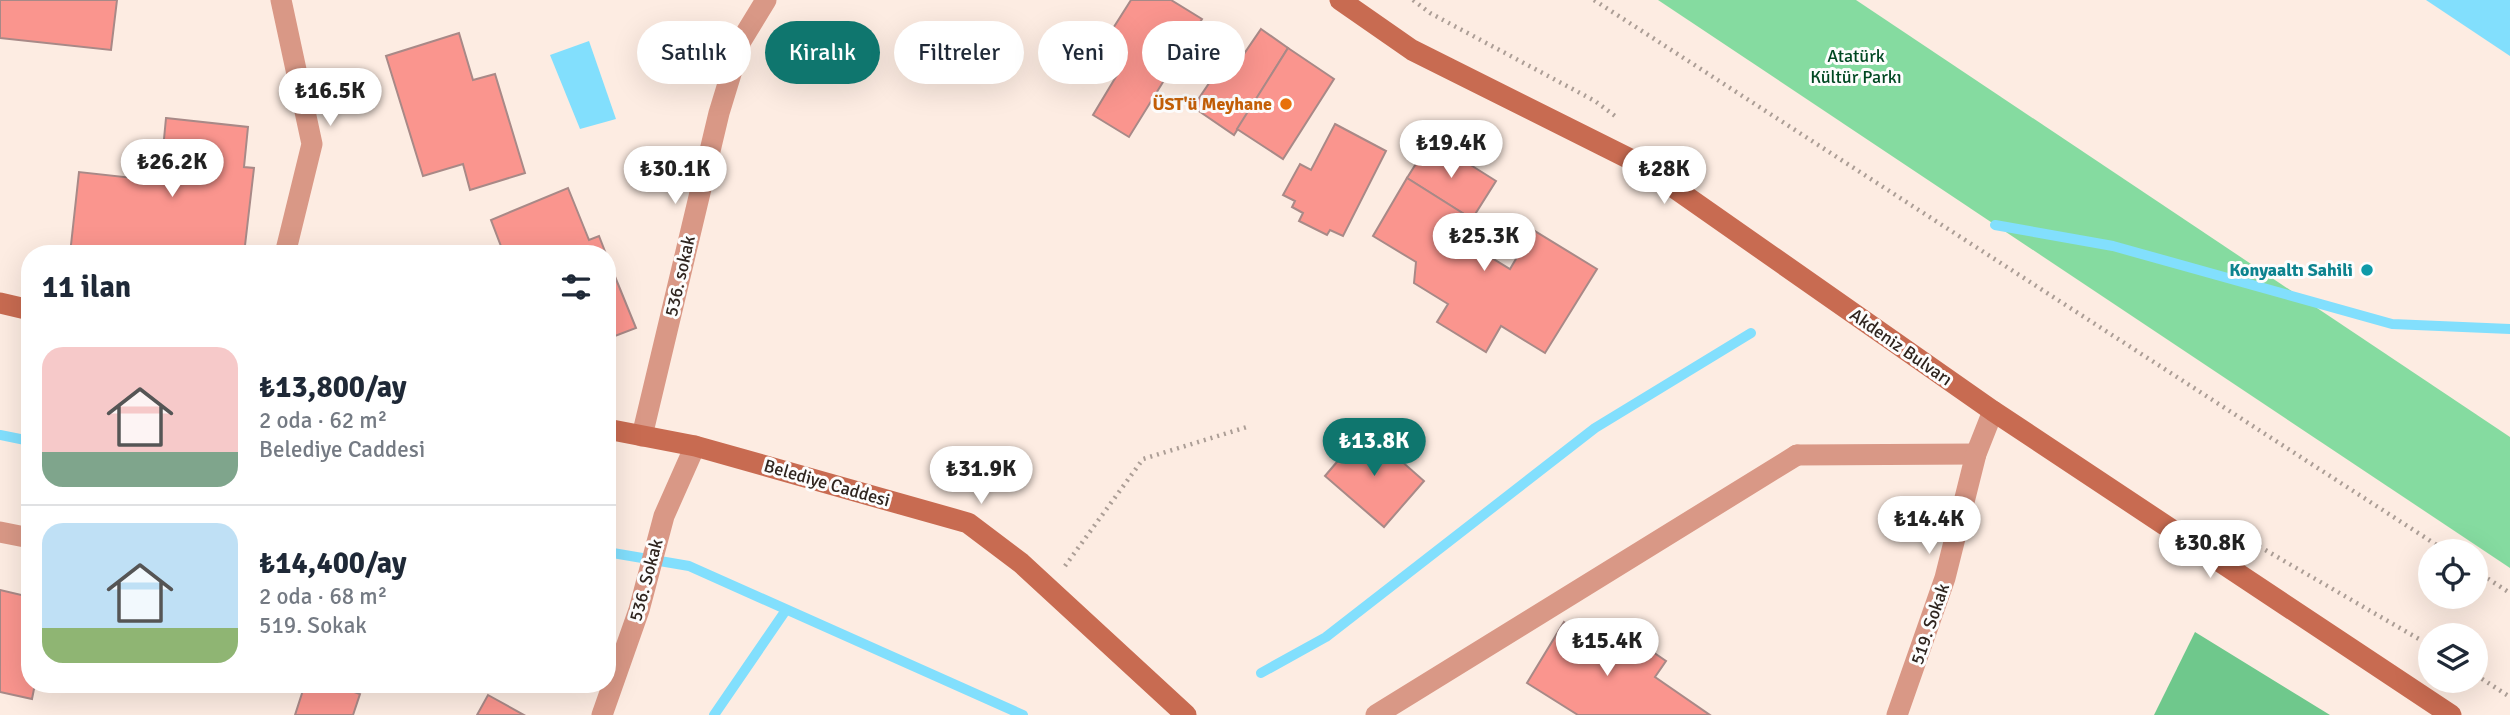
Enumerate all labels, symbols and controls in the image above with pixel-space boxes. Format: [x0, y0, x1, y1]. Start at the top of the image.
chip: Satılık [637, 21, 751, 84]
chip: Kiralık [765, 21, 880, 84]
chip: Filtreler [894, 21, 1024, 84]
chip: Yeni [1038, 21, 1128, 84]
chip: Daire [1142, 21, 1245, 84]
park label: Atatürk Kültür Parkı [1810, 45, 1902, 88]
pin: ₺16.5K [273, 68, 387, 128]
text: ₺16.5K [295, 76, 365, 105]
place label: ÜST'ü Meyhane [1153, 93, 1272, 115]
marker: ÜST'ü Meyhane [1278, 96, 1294, 112]
pin: ₺19.4K [1394, 120, 1508, 180]
text: ₺19.4K [1416, 128, 1486, 157]
pin: ₺26.2K [115, 140, 229, 199]
pin: ₺30.1K [618, 146, 732, 206]
pin: ₺28K [1623, 146, 1705, 206]
text: ₺26.2K [137, 147, 207, 176]
text: ₺30.1K [640, 154, 710, 183]
text: ₺28K [1638, 154, 1690, 183]
pin: ₺25.3K [1427, 214, 1541, 273]
text: ₺25.3K [1449, 221, 1519, 250]
street label: 536. sokak [660, 233, 700, 319]
place label: Konyaaltı Sahili [2229, 259, 2353, 281]
marker: Konyaaltı Sahili [2359, 262, 2375, 278]
icon: filters [557, 268, 595, 306]
text: 11 ilan [42, 269, 131, 306]
street label: Akdeniz Bulvarı [1846, 304, 1956, 390]
text: ₺13,800/ay [259, 369, 407, 406]
icon: home [98, 375, 182, 459]
text: 2 oda · 62 m² [259, 406, 387, 435]
pin: ₺13.8K [1317, 419, 1431, 478]
text: ₺13.8K [1339, 426, 1409, 455]
text: Belediye Caddesi [259, 435, 425, 464]
pin: ₺31.9K [924, 447, 1038, 506]
text: ₺31.9K [946, 454, 1016, 483]
street label: Belediye Caddesi [761, 455, 893, 511]
pin: ₺14.4K [1872, 496, 1986, 556]
text: ₺14.4K [1894, 504, 1964, 533]
pin: ₺30.8K [2153, 520, 2267, 580]
text: ₺30.8K [2175, 528, 2245, 557]
street label: 536. Sokak [624, 536, 668, 624]
map controls [2418, 539, 2488, 693]
button: locate [2418, 539, 2488, 609]
text: ₺14,400/ay [259, 545, 407, 582]
icon: home [98, 551, 182, 635]
street label: 519. Sokak [1906, 581, 1954, 667]
text: 2 oda · 68 m² [259, 582, 387, 611]
text: 519. Sokak [259, 611, 367, 640]
pin: ₺15.4K [1550, 618, 1664, 678]
button: layers [2418, 623, 2488, 693]
text: ₺15.4K [1572, 626, 1642, 655]

